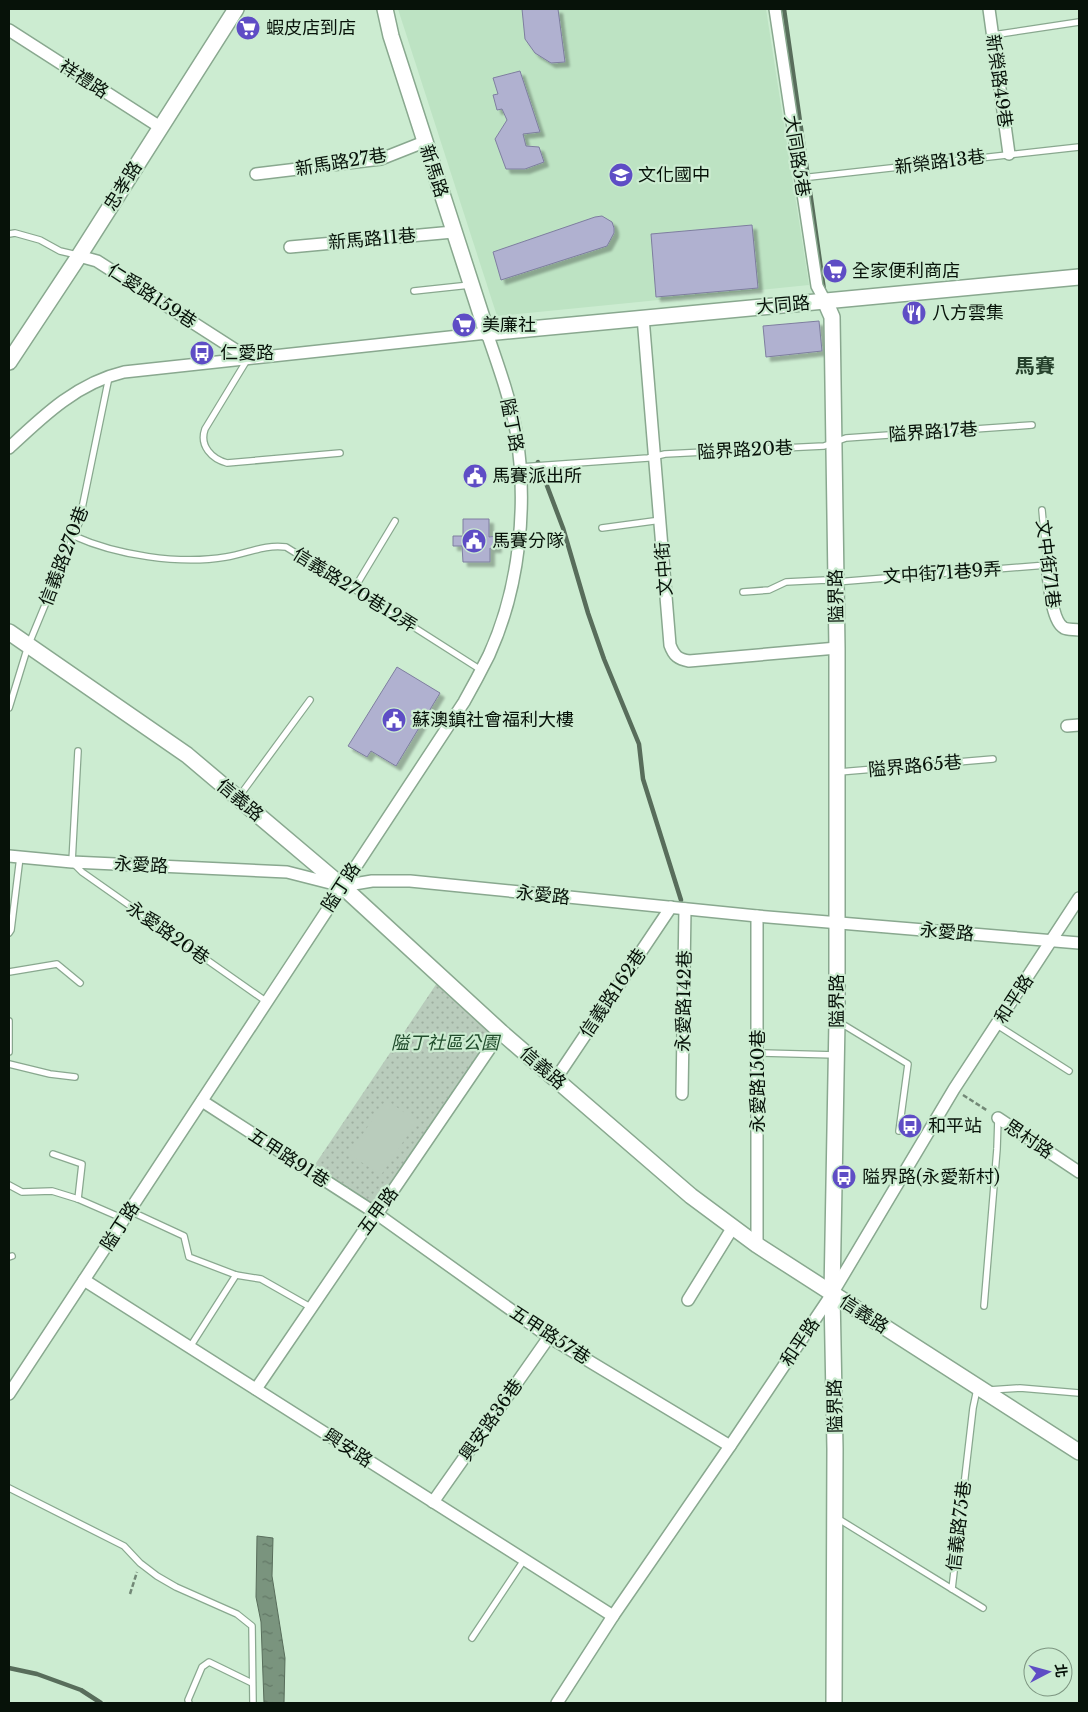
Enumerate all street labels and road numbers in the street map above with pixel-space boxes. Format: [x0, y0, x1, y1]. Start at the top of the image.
street label: 新榮路49巷 [982, 33, 1016, 129]
street label: 祥禮路 [55, 55, 113, 103]
street label: 大同路5巷 [780, 114, 814, 198]
street label: 新馬路 [415, 142, 453, 200]
street label: 新馬路27巷 [294, 144, 388, 180]
street label: 新榮路13巷 [893, 146, 987, 178]
street label: 忠孝路 [99, 157, 147, 215]
street label: 新馬路11巷 [327, 224, 417, 254]
street label: 仁愛路159巷 [103, 259, 201, 333]
street label: 大同路 [755, 292, 811, 318]
street label: 隘丁路 [496, 396, 528, 454]
street label: 隘界路17巷 [888, 418, 978, 446]
street label: 隘界路20巷 [697, 437, 793, 463]
street label: 信義路270巷 [35, 503, 93, 609]
street label: 文中街71巷 [1032, 518, 1064, 610]
street label: 文中街 [651, 541, 677, 597]
street label: 信義路270巷12弄 [289, 543, 421, 637]
street label: 文中街71巷9弄 [882, 558, 1002, 588]
street label: 隘界路 [825, 569, 847, 623]
street label: 隘界路65巷 [867, 751, 963, 781]
street label: 信義路 [212, 774, 268, 826]
street label: 永愛路 [113, 853, 169, 877]
street label: 隘丁路 [317, 858, 365, 916]
street label: 永愛路 [515, 881, 571, 909]
street label: 永愛路20巷 [122, 896, 214, 970]
street label: 永愛路 [919, 919, 975, 945]
street label: 信義路162巷 [575, 944, 651, 1042]
street label: 永愛路142巷 [672, 950, 696, 1052]
street label: 和平路 [990, 970, 1038, 1028]
street label: 隘界路 [826, 974, 848, 1028]
street label: 永愛路150巷 [747, 1029, 769, 1133]
street label: 信義路 [515, 1042, 571, 1094]
street label: 思村路 [1000, 1115, 1058, 1163]
street label: 五甲路91巷 [245, 1124, 333, 1192]
street label: 五甲路 [353, 1183, 403, 1239]
street label: 隘丁路 [96, 1197, 144, 1255]
street label: 信義路 [835, 1290, 893, 1338]
street label: 五甲路57巷 [506, 1301, 594, 1369]
street label: 和平路 [776, 1313, 824, 1371]
street label: 興安路36巷 [455, 1375, 527, 1465]
street label: 隘界路 [824, 1379, 846, 1433]
street label: 興安路 [319, 1424, 377, 1472]
street label: 信義路75巷 [943, 1479, 975, 1573]

